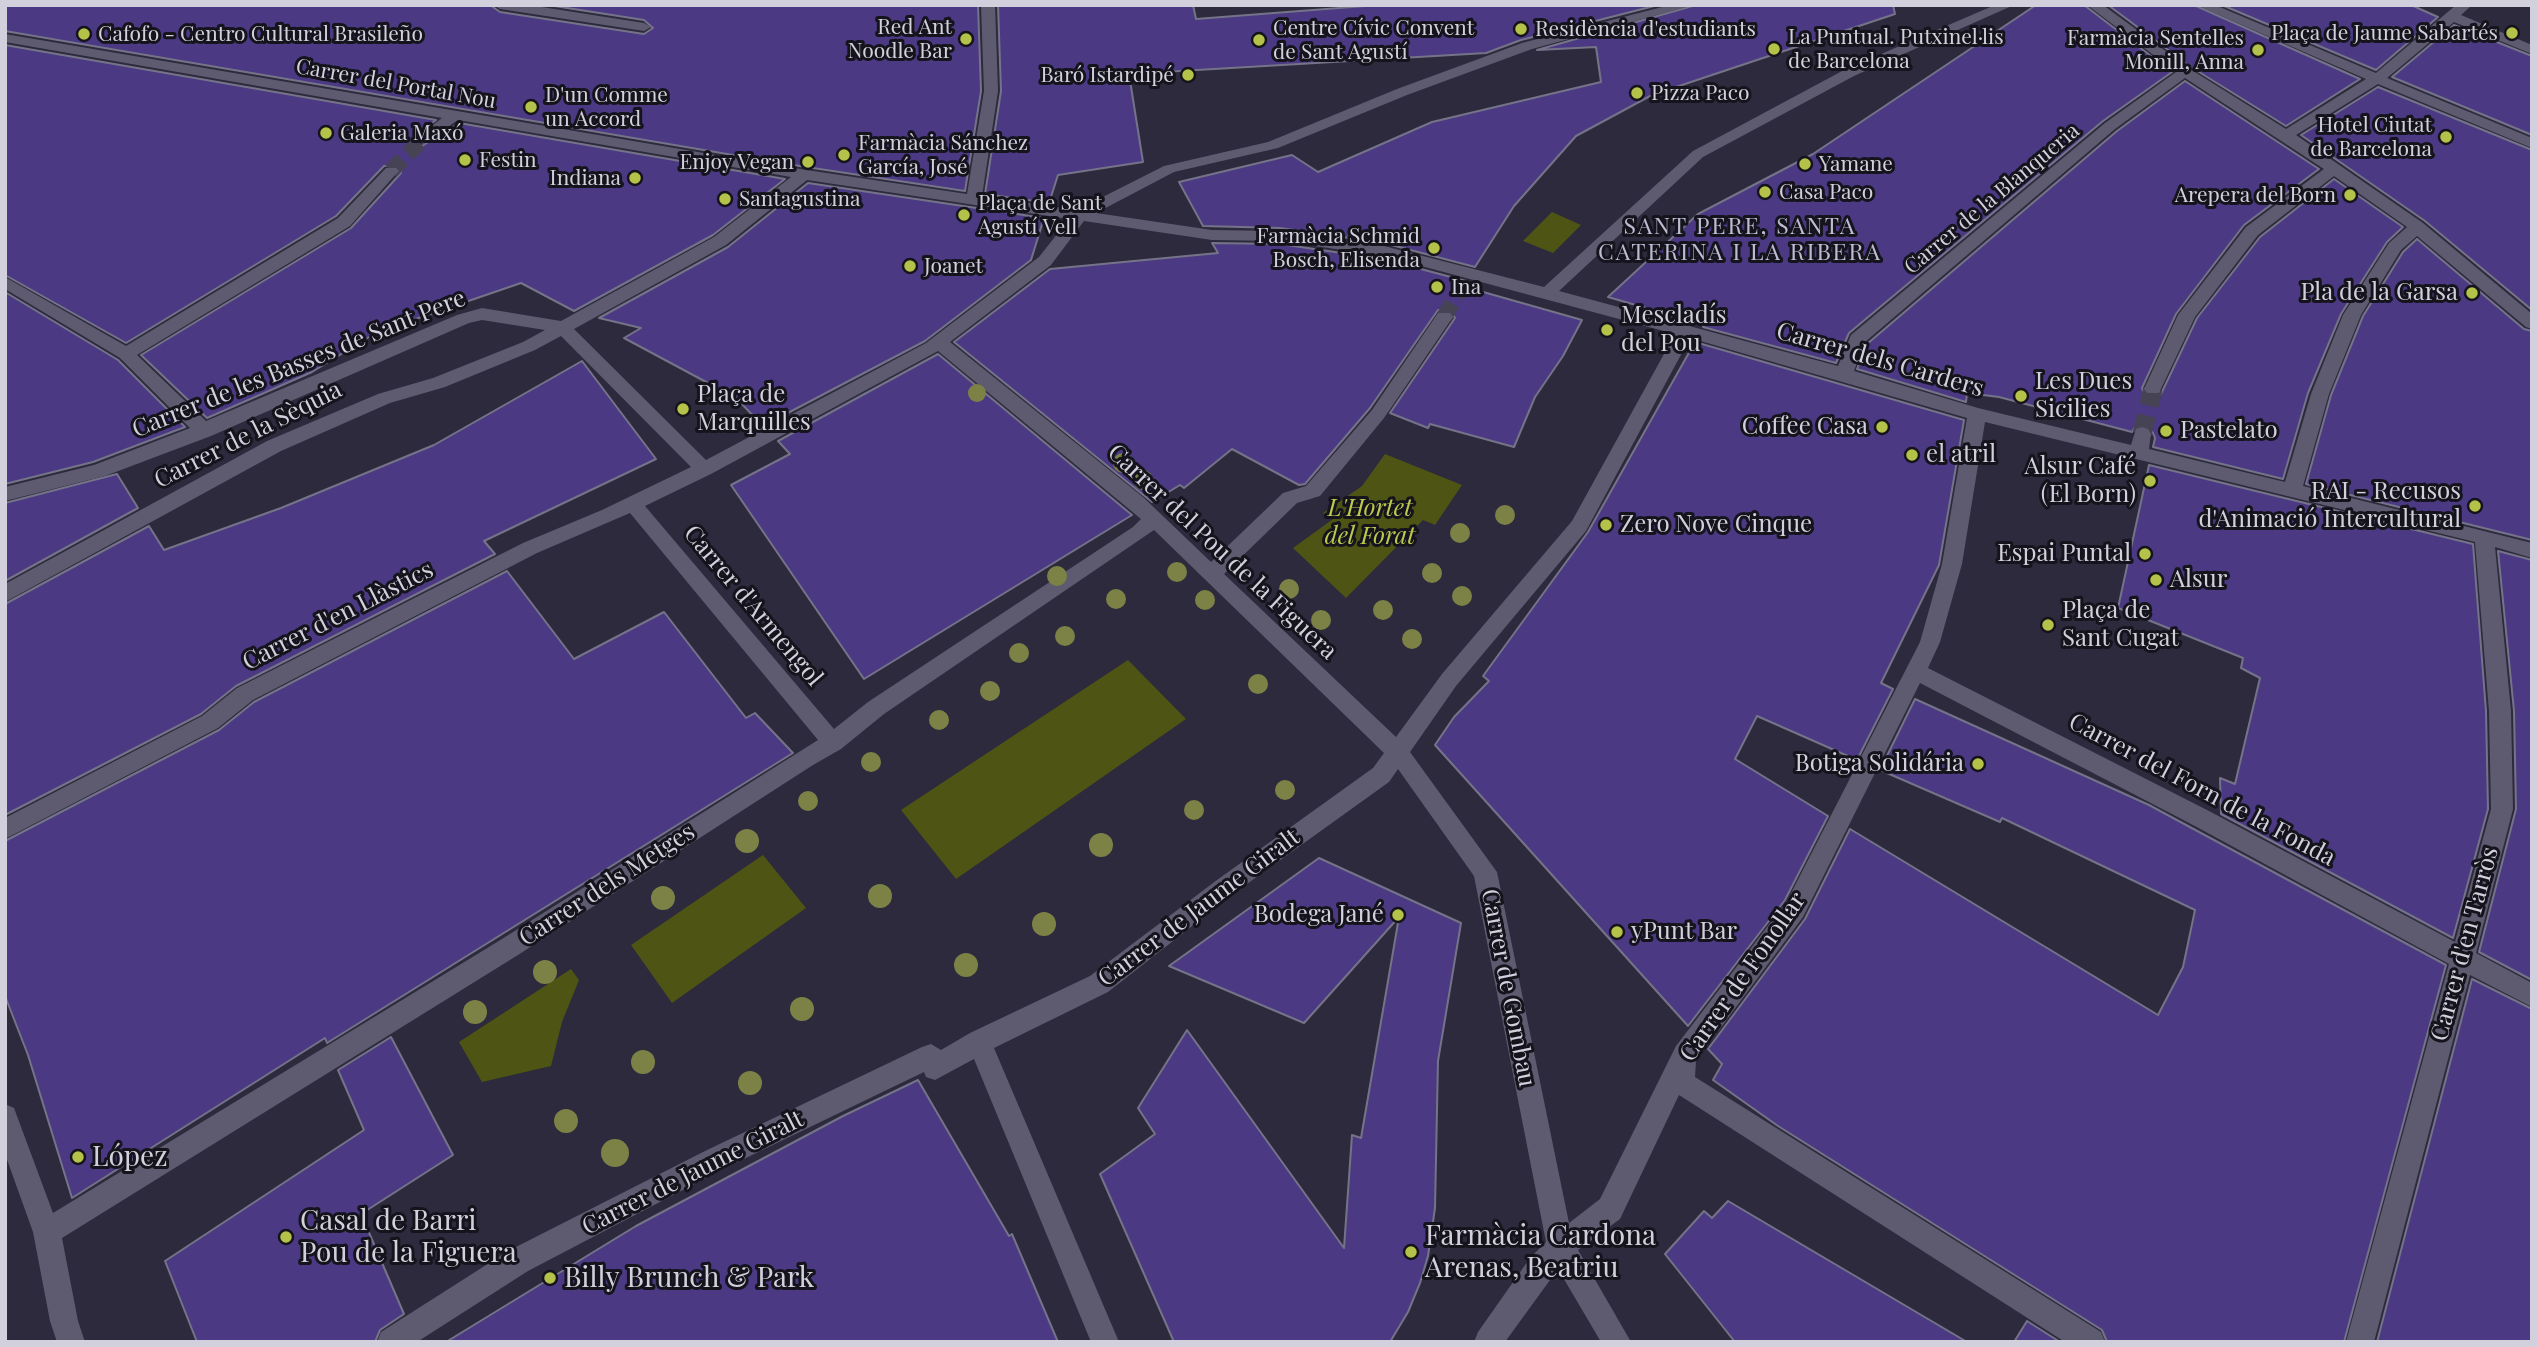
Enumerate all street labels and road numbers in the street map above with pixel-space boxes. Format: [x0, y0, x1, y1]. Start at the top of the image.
street label: Carrer del Portal Nou [294, 54, 498, 114]
street label: Carrer de la Blanqueria [1899, 118, 2085, 280]
street label: Carrer de les Basses de Sant Pere [128, 284, 470, 444]
street label: Carrer dels Carders [1773, 317, 1987, 403]
street label: Carrer de la Sèquia [149, 375, 347, 495]
street label: Carrer del Pou de la Figuera [1101, 438, 1343, 666]
street label: Carrer d'Armengol [677, 520, 829, 692]
street label: Carrer d'en Llàstics [238, 555, 438, 677]
street label: Carrer del Forn de la Fonda [2064, 707, 2340, 873]
street label: Carrer dels Metges [514, 817, 700, 953]
street label: Carrer de Jaume Giralt [1093, 823, 1305, 993]
street label: Carrer d'en Tarròs [2425, 844, 2505, 1044]
street label: Carrer de Gombau [1475, 887, 1541, 1089]
street label: Carrer de Fonollar [1674, 887, 1812, 1067]
street label: Carrer de Jaume Giralt [577, 1105, 809, 1241]

